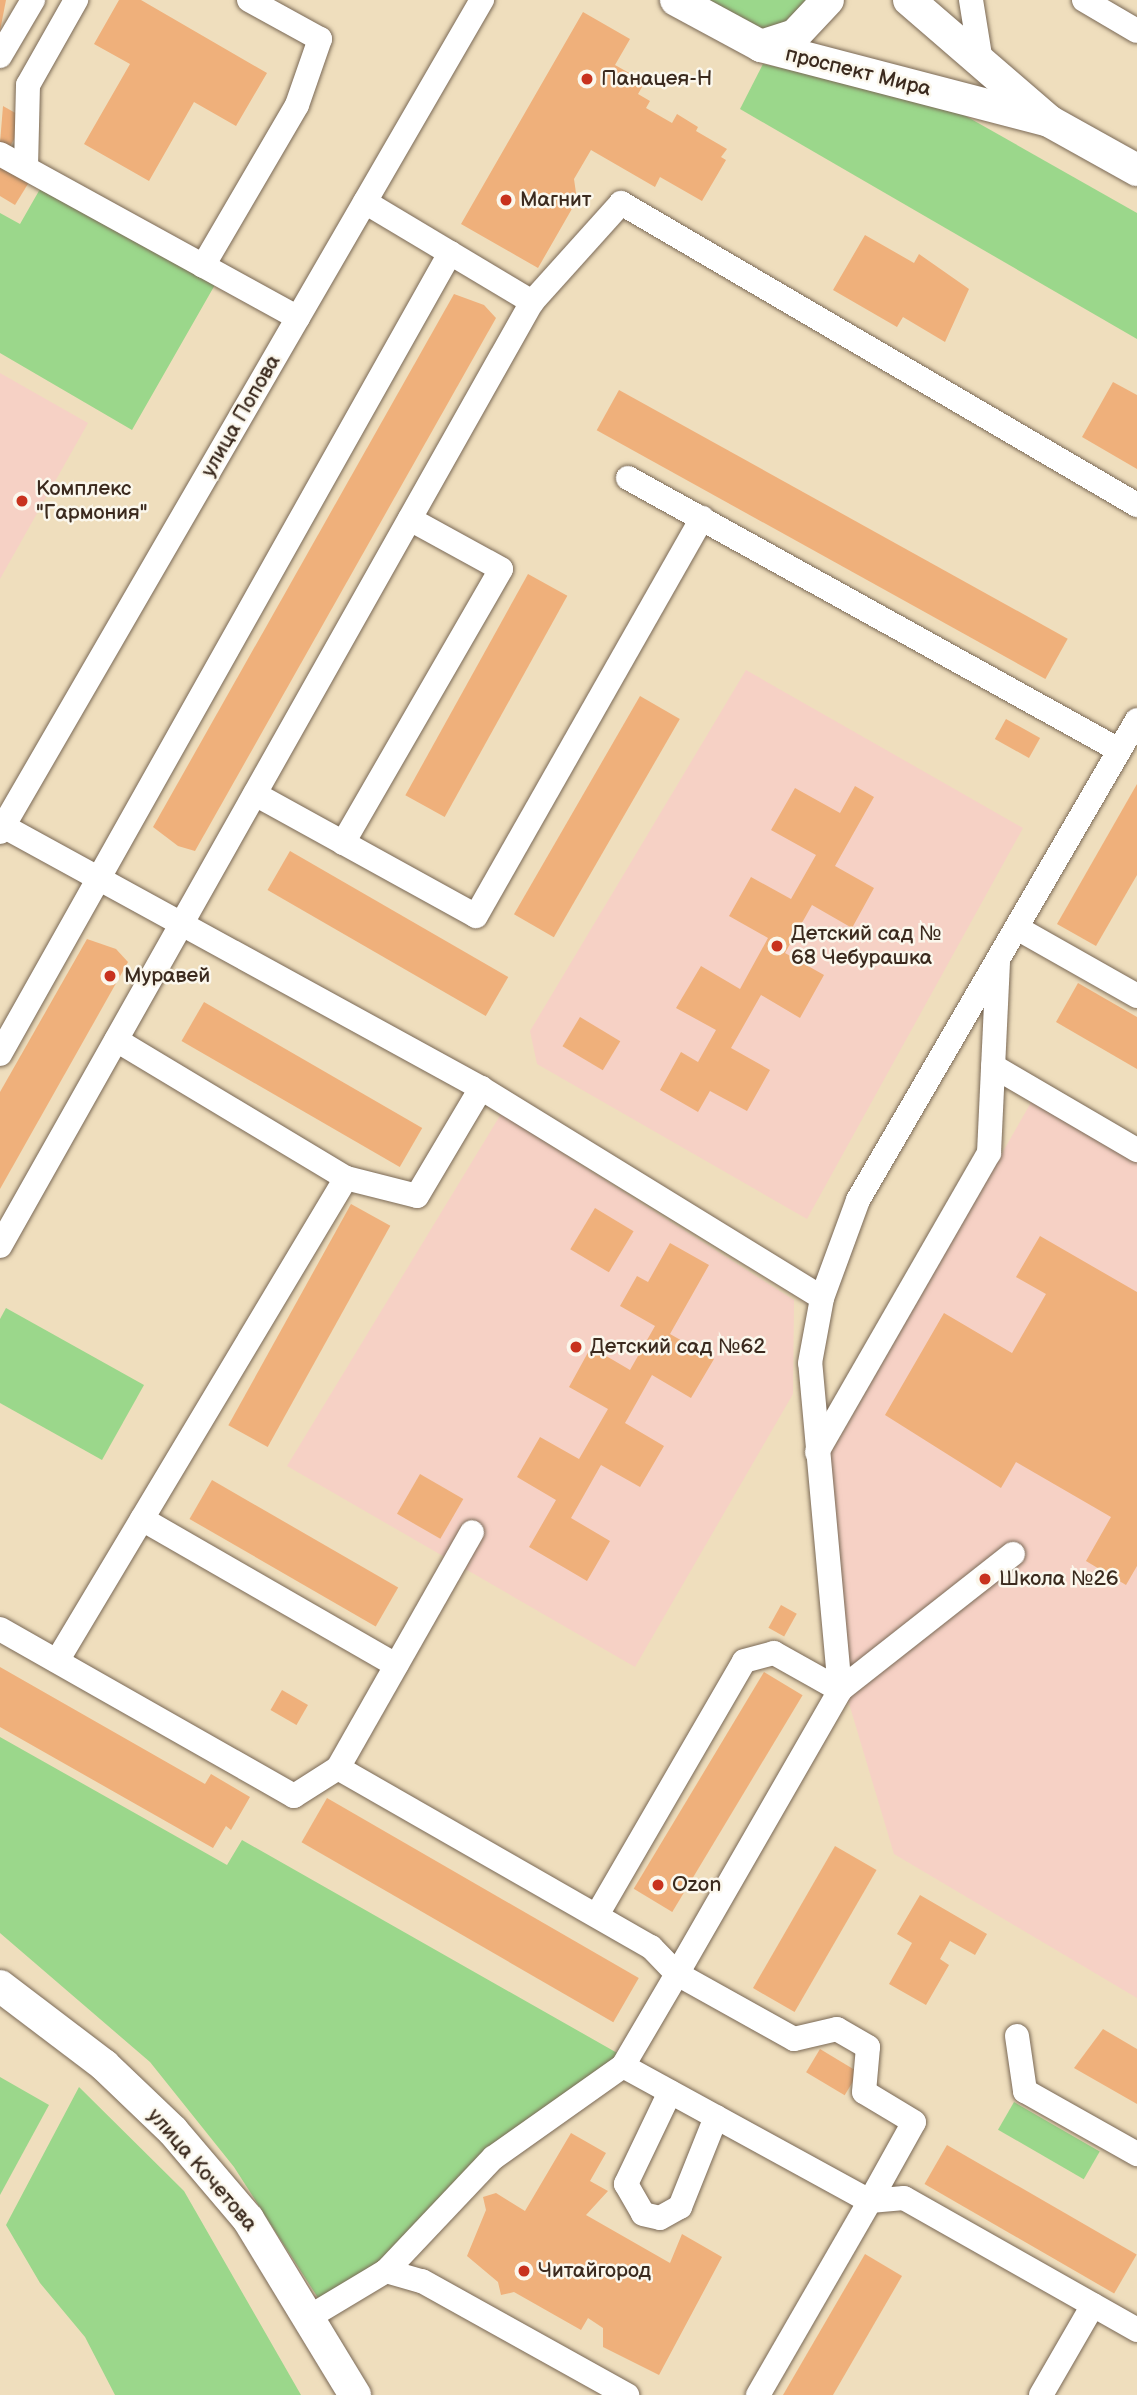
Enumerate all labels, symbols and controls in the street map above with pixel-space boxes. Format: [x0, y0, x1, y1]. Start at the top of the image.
street label: проспект Мира [783, 42, 933, 102]
place label: Панацея-Н [601, 66, 712, 92]
marker: Панацея-Н [579, 71, 595, 87]
place label: Магнит [520, 187, 592, 213]
marker: Магнит [498, 192, 514, 208]
street label: улица Попова [196, 350, 286, 482]
place label: Комплекс "Гармония" [36, 476, 148, 526]
marker: Комплекс "Гармония" [14, 493, 30, 509]
place label: Детский сад № 68 Чебурашка [791, 921, 941, 971]
marker: Детский сад № 68 Чебурашка [769, 938, 785, 954]
place label: Муравей [124, 963, 210, 989]
marker: Муравей [102, 968, 118, 984]
place label: Детский сад №62 [590, 1334, 766, 1360]
marker: Детский сад №62 [568, 1339, 584, 1355]
place label: Школа №26 [999, 1566, 1119, 1592]
marker: Школа №26 [977, 1571, 993, 1587]
place label: Ozon [672, 1872, 721, 1898]
marker: Ozon [650, 1877, 666, 1893]
street label: улица Кочетова [142, 2103, 262, 2237]
place label: Читайгород [538, 2258, 651, 2284]
marker: Читайгород [516, 2263, 532, 2279]

